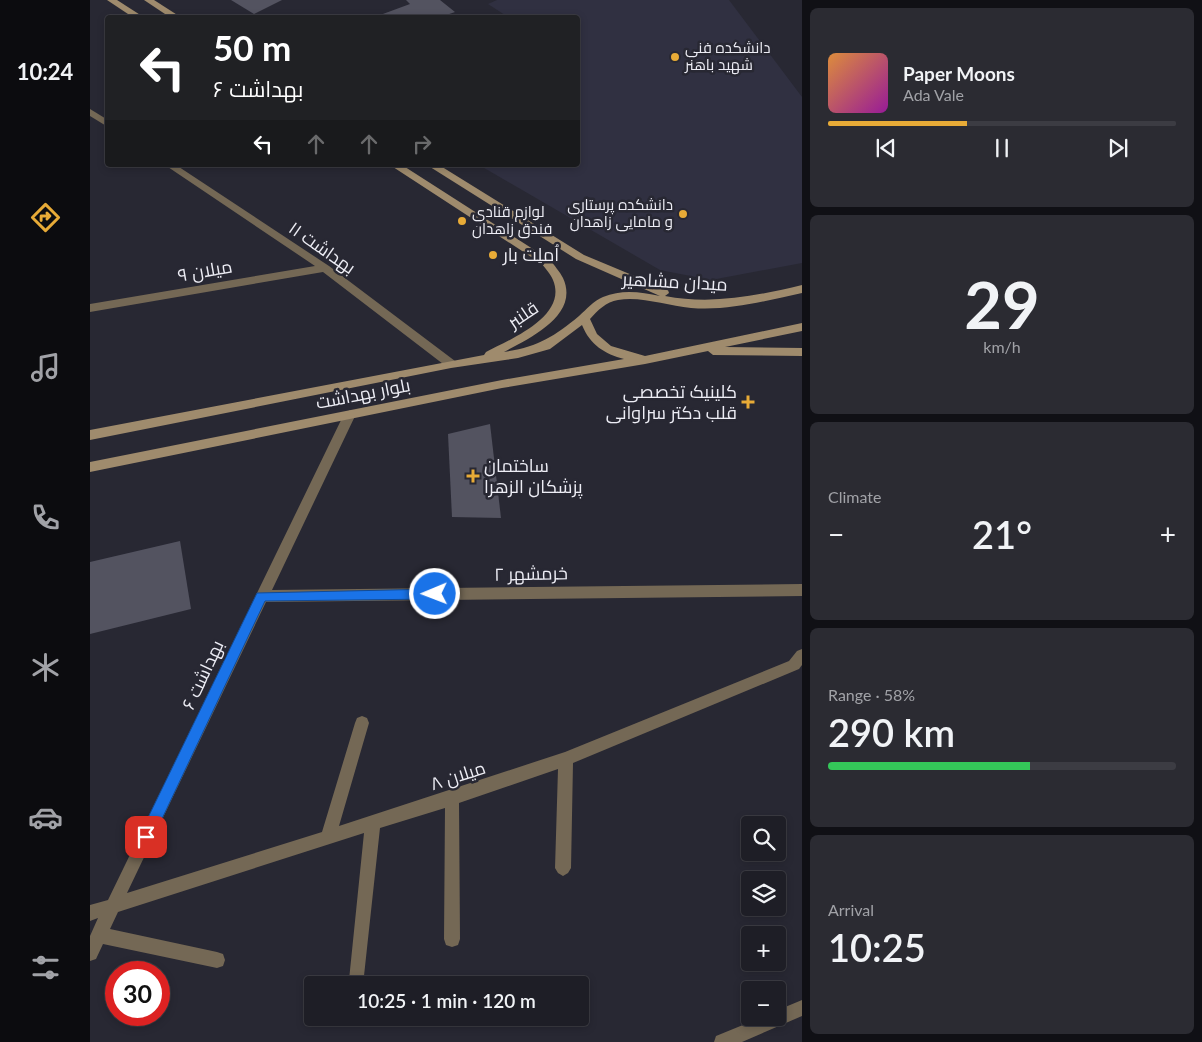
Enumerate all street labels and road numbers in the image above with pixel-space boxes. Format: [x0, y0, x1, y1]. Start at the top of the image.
street label: بهداشت ۱۱ [284, 216, 360, 279]
street label: میلان ۹ [176, 254, 234, 287]
street label: میدان مشاهیر [621, 267, 728, 296]
street label: قلنبر [502, 296, 543, 334]
street label: بلوار بهداشت [314, 373, 412, 414]
street label: خرمشهر ۲ [494, 561, 568, 586]
street label: بهداشت ۶ [176, 636, 229, 713]
street label: میلان ۸ [427, 756, 488, 795]

